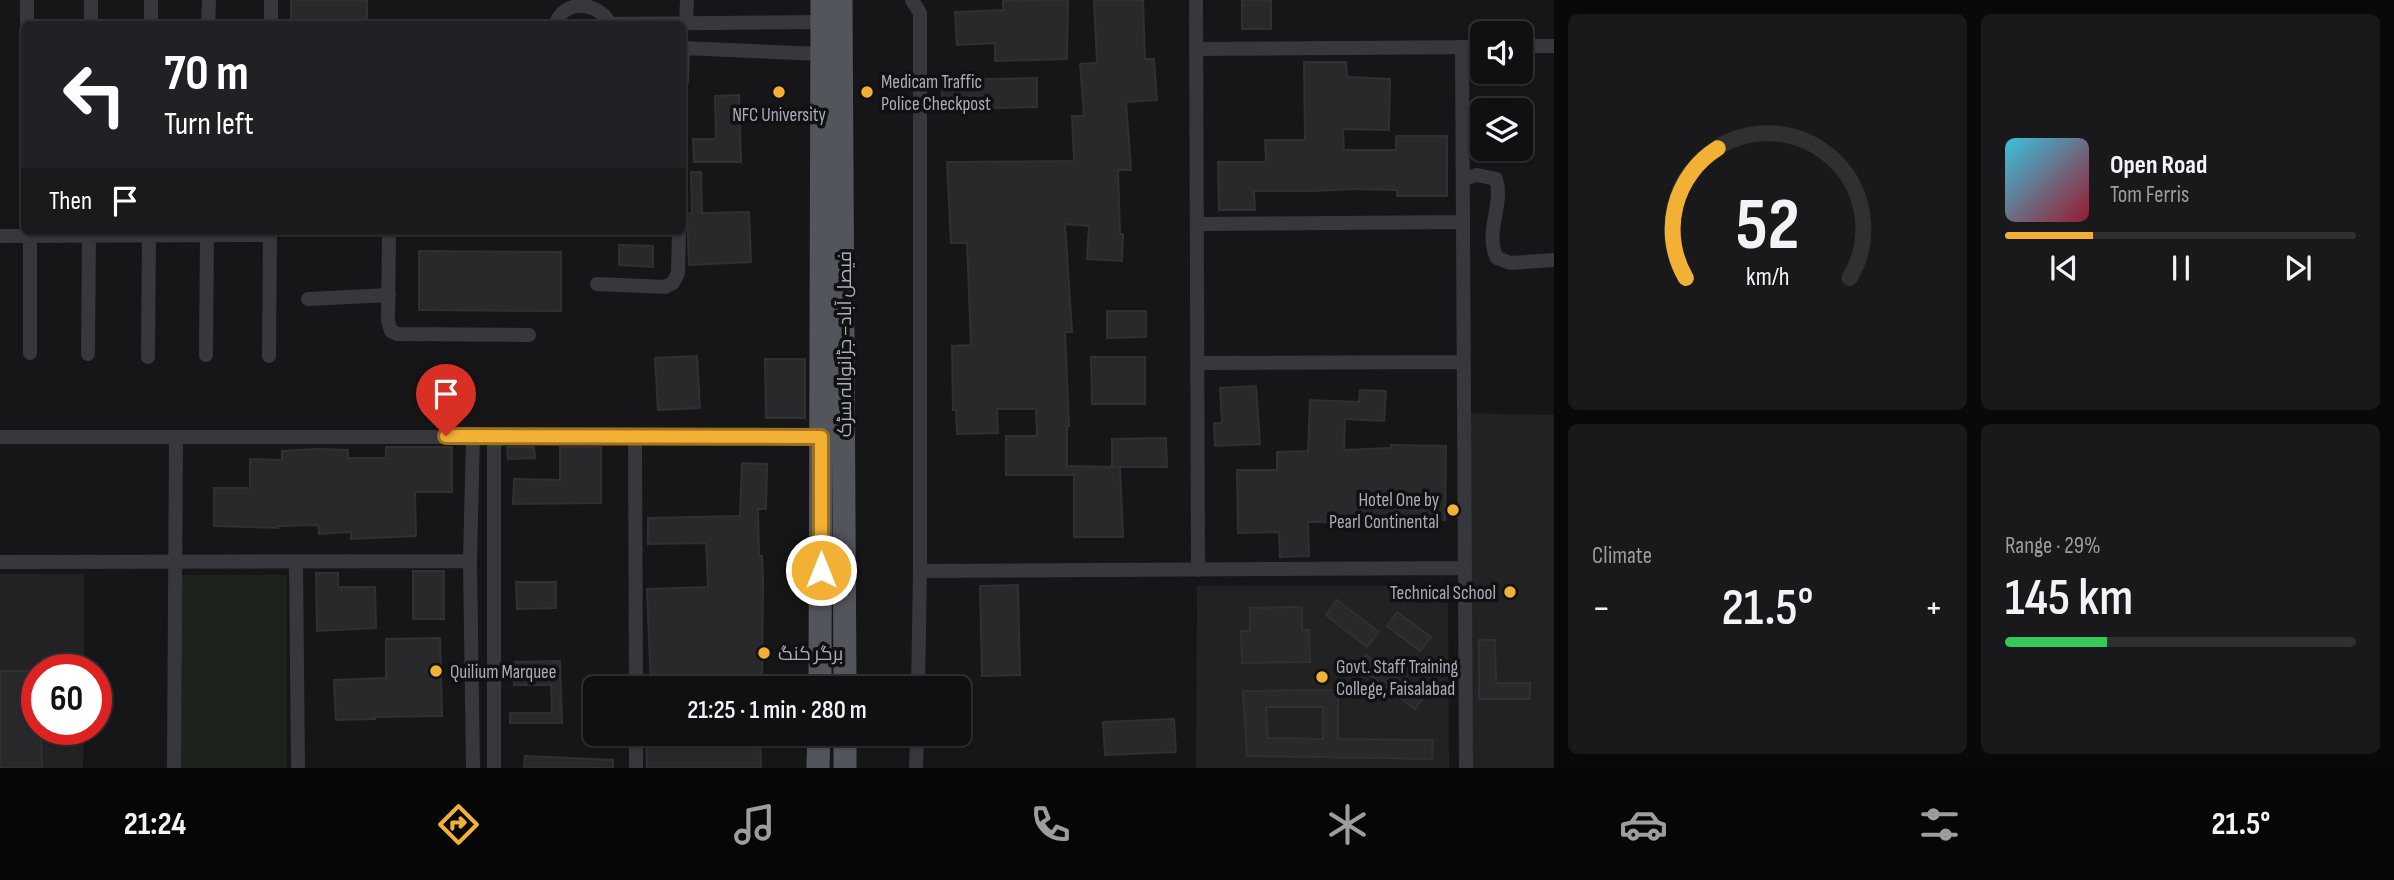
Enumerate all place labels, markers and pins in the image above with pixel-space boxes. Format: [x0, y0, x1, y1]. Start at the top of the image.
place label: Medicam Traffic Police Checkpost [881, 71, 991, 116]
marker: NFC University [771, 84, 787, 100]
marker: Medicam Traffic Police Checkpost [859, 84, 875, 100]
place label: NFC University [732, 104, 827, 127]
pin [416, 364, 476, 436]
place label: Hotel One by Pearl Continental [1329, 489, 1440, 534]
marker: Hotel One by Pearl Continental [1445, 502, 1461, 518]
place label: Technical School [1390, 582, 1496, 605]
marker: Technical School [1502, 584, 1518, 600]
place label: برگر کنگ [778, 643, 843, 666]
marker: برگر کنگ [756, 645, 772, 661]
place label: Govt. Staff Training College, Faisalabad [1336, 656, 1459, 701]
place label: Quilium Marquee [450, 661, 556, 684]
marker: Quilium Marquee [428, 663, 444, 679]
marker: Govt. Staff Training College, Faisalabad [1314, 669, 1330, 685]

